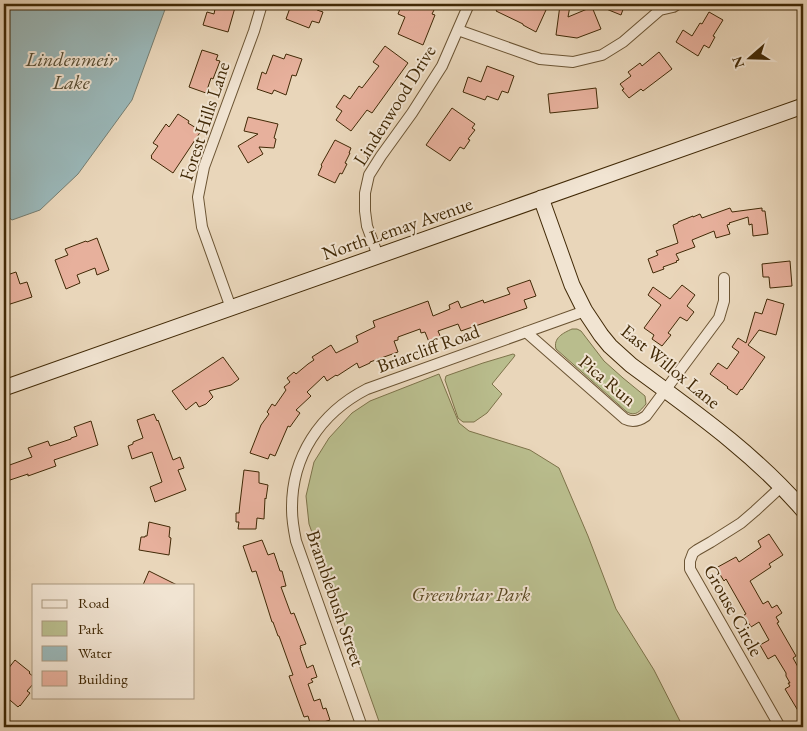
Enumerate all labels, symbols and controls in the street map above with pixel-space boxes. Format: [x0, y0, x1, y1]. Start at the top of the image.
north arrow [724, 32, 774, 82]
street label: Lindenwood Drive [347, 40, 442, 170]
water label: Lindenmeir Lake [25, 46, 118, 95]
text: N [727, 53, 748, 71]
street label: Forest Hills Lane [174, 59, 235, 184]
street label: North Lemay Avenue [319, 191, 476, 266]
street label: Briarcliff Road [373, 318, 483, 379]
street label: East Willox Lane [616, 318, 726, 414]
street label: Pica Run [574, 349, 642, 412]
street label: Bramblebush Street [300, 527, 371, 670]
street label: Grouse Circle [698, 560, 769, 661]
park label: Greenbriar Park [412, 582, 531, 607]
legend [32, 584, 195, 698]
text: Road [78, 593, 110, 612]
text: Park [78, 619, 105, 638]
text: Water [78, 643, 112, 662]
text: Building [78, 669, 128, 688]

